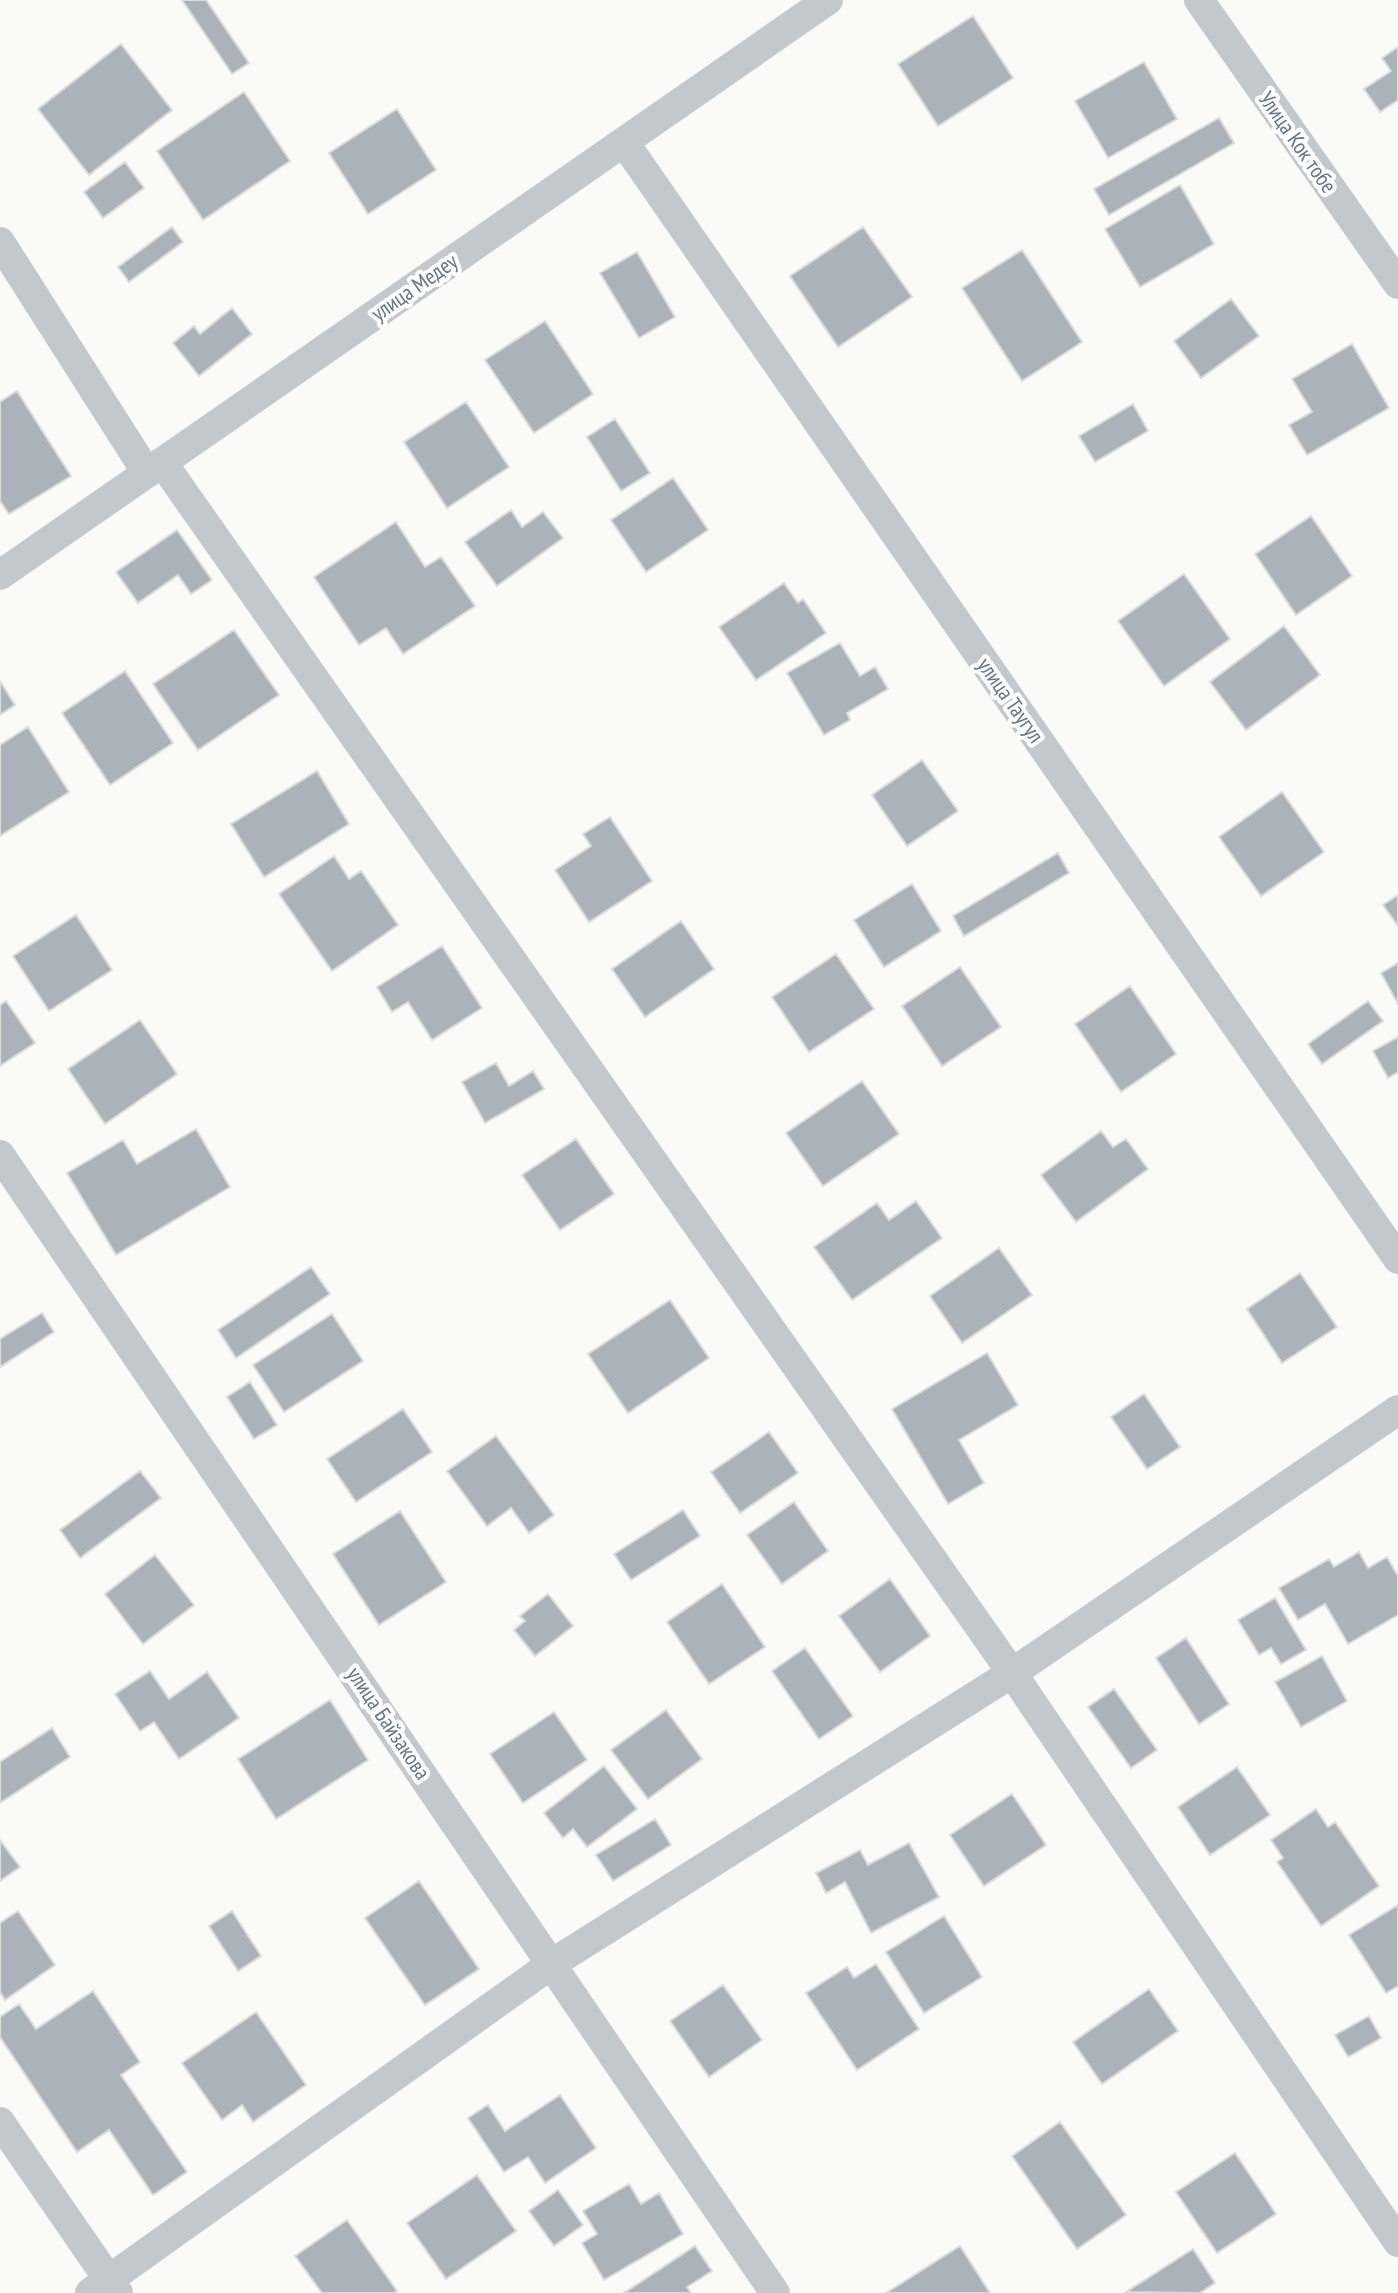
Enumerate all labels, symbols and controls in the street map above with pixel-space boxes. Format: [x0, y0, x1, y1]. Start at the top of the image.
street label: Улица Кок тобе [1253, 86, 1343, 198]
street label: улица Медеу [365, 247, 463, 327]
street label: улица Таугул [972, 652, 1050, 748]
street label: улица Байзакова [341, 1661, 437, 1785]

